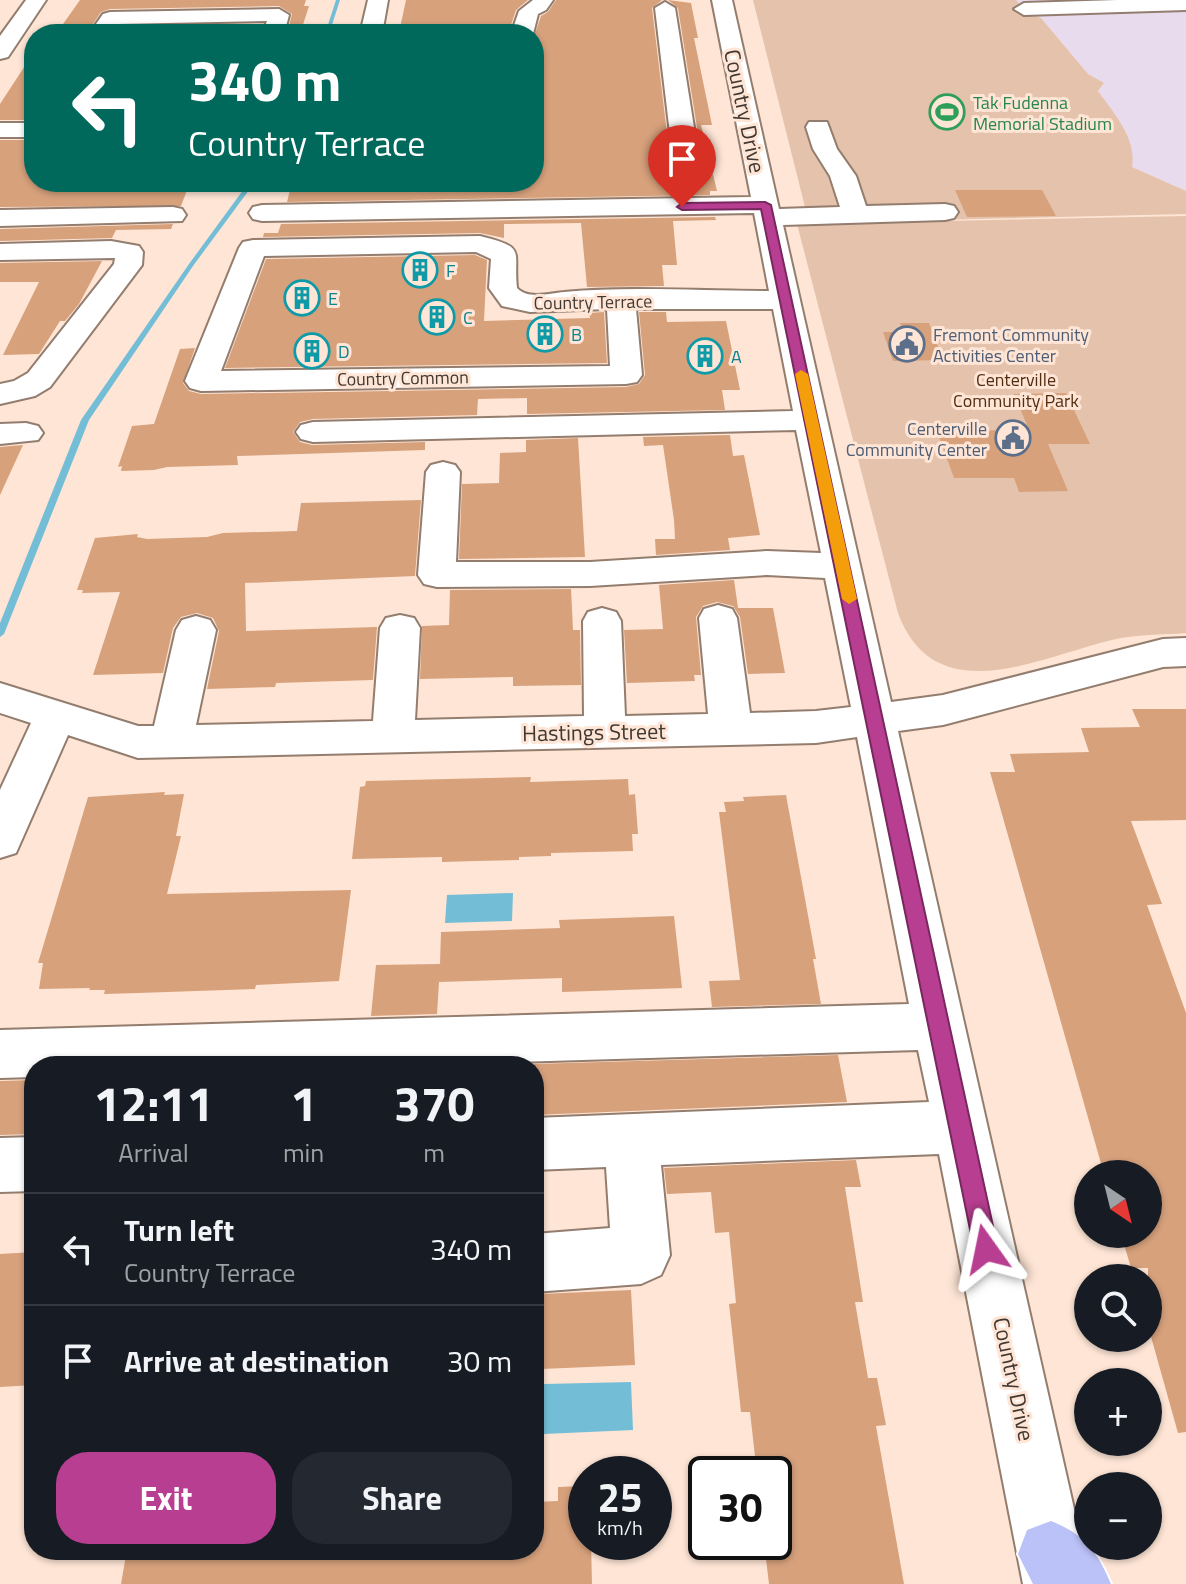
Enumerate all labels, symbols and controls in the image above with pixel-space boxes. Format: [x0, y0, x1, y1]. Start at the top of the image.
text: 340 m [188, 38, 341, 123]
street label: Country Drive [715, 46, 775, 176]
icon: left [56, 56, 160, 160]
place label: Tak Fudenna Memorial Stadium [973, 89, 1112, 137]
sports icon: Tak Fudenna Memorial Stadium [928, 93, 966, 131]
text: Country Terrace [188, 115, 425, 170]
pin [648, 125, 716, 207]
icon: arrive [660, 137, 704, 181]
building icon: F [401, 251, 439, 289]
place label: F [446, 257, 455, 284]
building icon: E [283, 279, 321, 317]
place label: E [328, 285, 338, 312]
street label: Country Terrace [533, 287, 653, 317]
building icon: C [418, 298, 456, 336]
place label: C [463, 304, 473, 331]
building icon: B [526, 315, 564, 353]
place label: B [571, 321, 582, 348]
place label: Fremont Community Activities Center [933, 321, 1089, 369]
public building icon: Fremont Community Activities Center [888, 325, 926, 363]
building icon: D [293, 332, 331, 370]
building icon: A [686, 337, 724, 375]
place label: D [338, 338, 350, 365]
place label: A [731, 343, 742, 370]
street label: Country Common [337, 363, 469, 393]
park label: Centerville Community Park [953, 366, 1079, 414]
place label: Centerville Community Center [846, 415, 987, 463]
public building icon: Centerville Community Center [994, 419, 1032, 457]
street label: Hastings Street [522, 714, 666, 750]
text: 12:11 [94, 1067, 213, 1140]
text: 1 [290, 1067, 317, 1140]
text: 370 [394, 1067, 474, 1140]
text: Arrival [118, 1133, 189, 1172]
text: min [283, 1133, 324, 1172]
text: m [423, 1133, 445, 1172]
north arrow [1074, 1160, 1162, 1248]
map controls [1074, 1160, 1162, 1560]
text: Turn left [124, 1207, 234, 1253]
position arrow [944, 1207, 1028, 1291]
text: 340 m [430, 1226, 512, 1272]
icon: left [56, 1227, 100, 1271]
text: Country Terrace [124, 1253, 295, 1292]
button: search [1074, 1264, 1162, 1352]
street label: Country Drive [984, 1314, 1044, 1444]
text: Arrive at destination [124, 1338, 389, 1384]
text: 30 m [447, 1338, 512, 1384]
icon: arrive [56, 1339, 100, 1383]
button: + [1074, 1368, 1162, 1456]
button: Exit [56, 1452, 276, 1544]
button: Share [292, 1452, 512, 1544]
speed limit sign: 30 [688, 1456, 792, 1560]
text: 25 [598, 1467, 642, 1528]
button: − [1074, 1472, 1162, 1560]
text: km/h [597, 1512, 643, 1543]

